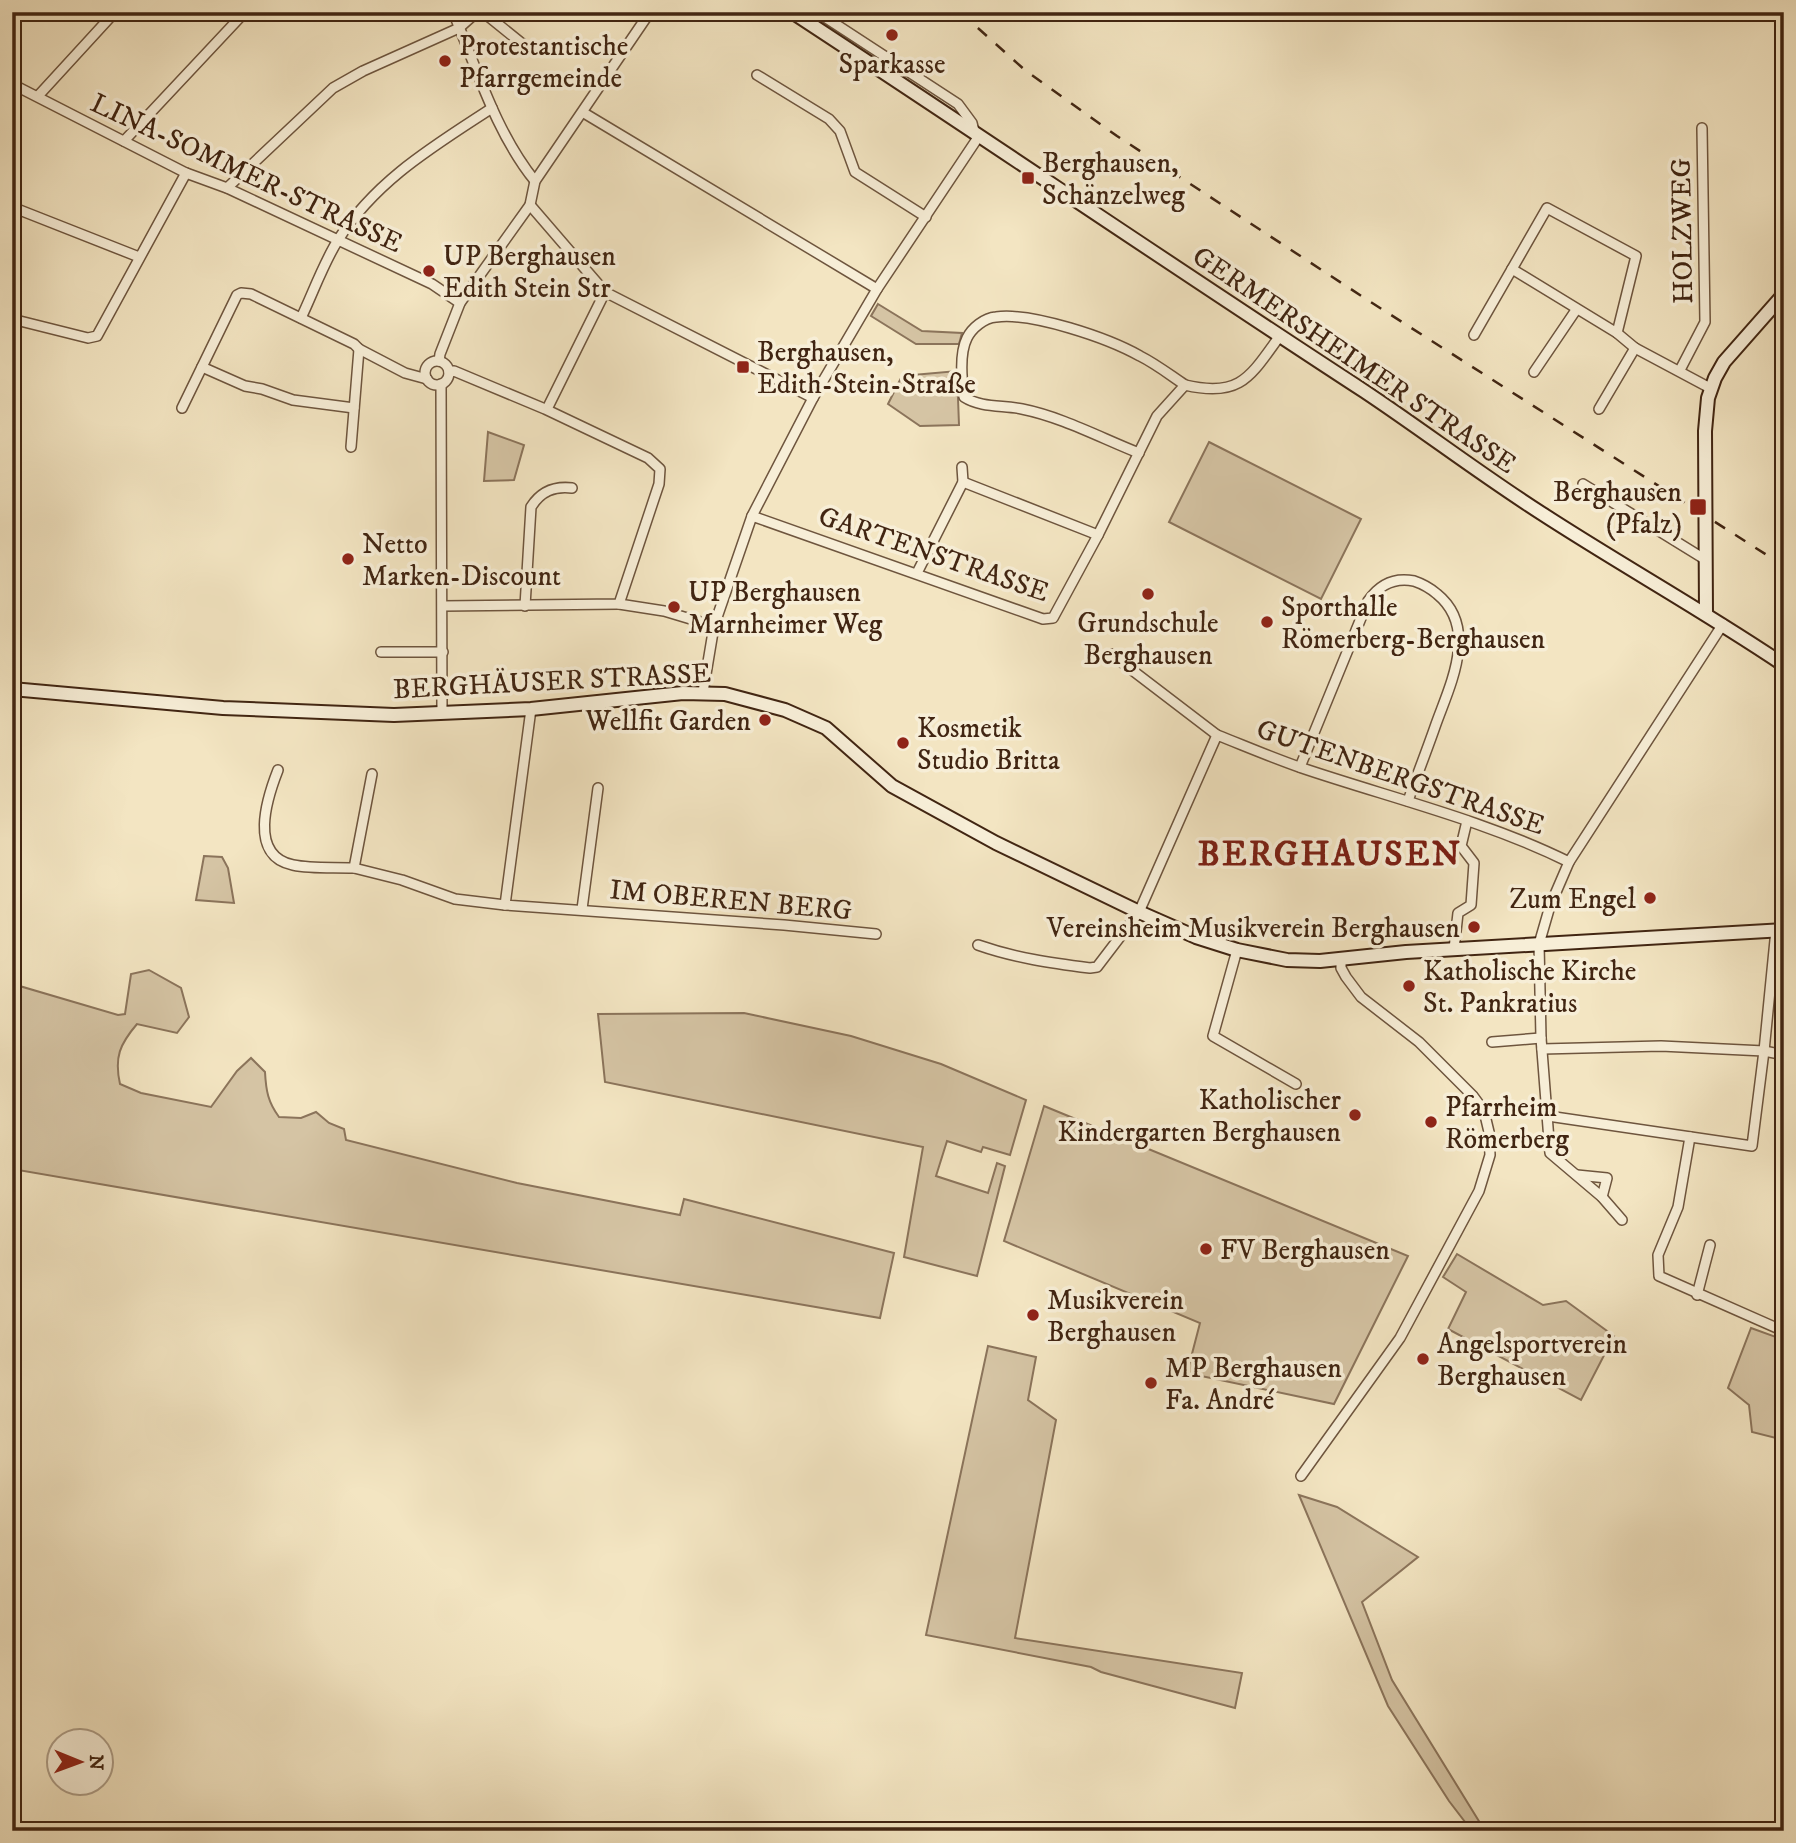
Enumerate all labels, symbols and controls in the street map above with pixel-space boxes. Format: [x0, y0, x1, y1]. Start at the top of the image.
marker: Sparkasse [884, 27, 900, 43]
place label: Protestantische Pfarrgemeinde [459, 29, 628, 96]
place label: Sparkasse [839, 47, 945, 82]
marker: Protestantische Pfarrgemeinde [437, 53, 453, 69]
street label: LINA-SOMMER-STRASSE [85, 86, 408, 261]
place label: Berghausen, Schänzelweg [1042, 146, 1185, 213]
street label: HOLZWEG [1664, 158, 1701, 304]
marker: Berghausen, Schänzelweg [1020, 170, 1036, 186]
place label: UP Berghausen Edith Stein Str [443, 239, 616, 306]
street label: GERMERSHEIMER STRASSE [1186, 239, 1523, 482]
marker: UP Berghausen Edith Stein Str [421, 263, 437, 279]
place label: Berghausen, Edith-Stein-Straße [757, 335, 976, 402]
marker: Berghausen, Edith-Stein-Straße [735, 359, 751, 375]
place label: Berghausen (Pfalz) [1553, 475, 1682, 542]
marker: Berghausen (Pfalz) [1688, 497, 1708, 517]
street label: GARTENSTRASSE [814, 499, 1053, 610]
place label: Netto Marken-Discount [362, 527, 561, 594]
marker: Netto Marken-Discount [340, 551, 356, 567]
place label: UP Berghausen Marnheimer Weg [688, 575, 883, 642]
marker: Grundschule Berghausen [1140, 586, 1156, 602]
place label: Sporthalle Römerberg-Berghausen [1281, 590, 1546, 657]
marker: UP Berghausen Marnheimer Weg [666, 599, 682, 615]
place label: Grundschule Berghausen [1077, 606, 1219, 673]
marker: Sporthalle Römerberg-Berghausen [1259, 614, 1275, 630]
street label: BERGHÄUSER STRASSE [392, 656, 712, 707]
place label: Wellfit Garden [585, 704, 751, 739]
place label: Kosmetik Studio Britta [917, 711, 1060, 778]
marker: Wellfit Garden [757, 712, 773, 728]
street label: GUTENBERGSTRASSE [1252, 712, 1549, 843]
marker: Kosmetik Studio Britta [895, 735, 911, 751]
district label: BERGHAUSEN [1198, 833, 1462, 877]
street label: IM OBEREN BERG [608, 872, 854, 929]
place label: Zum Engel [1509, 882, 1637, 917]
marker: Zum Engel [1642, 890, 1658, 906]
place label: Vereinsheim Musikverein Berghausen [1046, 911, 1460, 946]
marker: Vereinsheim Musikverein Berghausen [1466, 919, 1482, 935]
place label: Katholische Kirche St. Pankratius [1423, 954, 1636, 1021]
marker: Katholische Kirche St. Pankratius [1401, 978, 1417, 994]
place label: Katholischer Kindergarten Berghausen [1057, 1083, 1342, 1150]
place label: Pfarrheim Römerberg [1445, 1090, 1569, 1157]
marker: Katholischer Kindergarten Berghausen [1347, 1107, 1363, 1123]
marker: Pfarrheim Römerberg [1423, 1114, 1439, 1130]
place label: FV Berghausen [1220, 1233, 1390, 1268]
marker: FV Berghausen [1198, 1241, 1214, 1257]
place label: Musikverein Berghausen [1047, 1283, 1184, 1350]
marker: Musikverein Berghausen [1025, 1307, 1041, 1323]
place label: Angelsportverein Berghausen [1437, 1327, 1627, 1394]
place label: MP Berghausen Fa. André [1165, 1351, 1342, 1418]
marker: Angelsportverein Berghausen [1415, 1351, 1431, 1367]
marker: MP Berghausen Fa. André [1143, 1375, 1159, 1391]
north arrow [46, 1728, 116, 1798]
text: N [84, 1754, 107, 1771]

